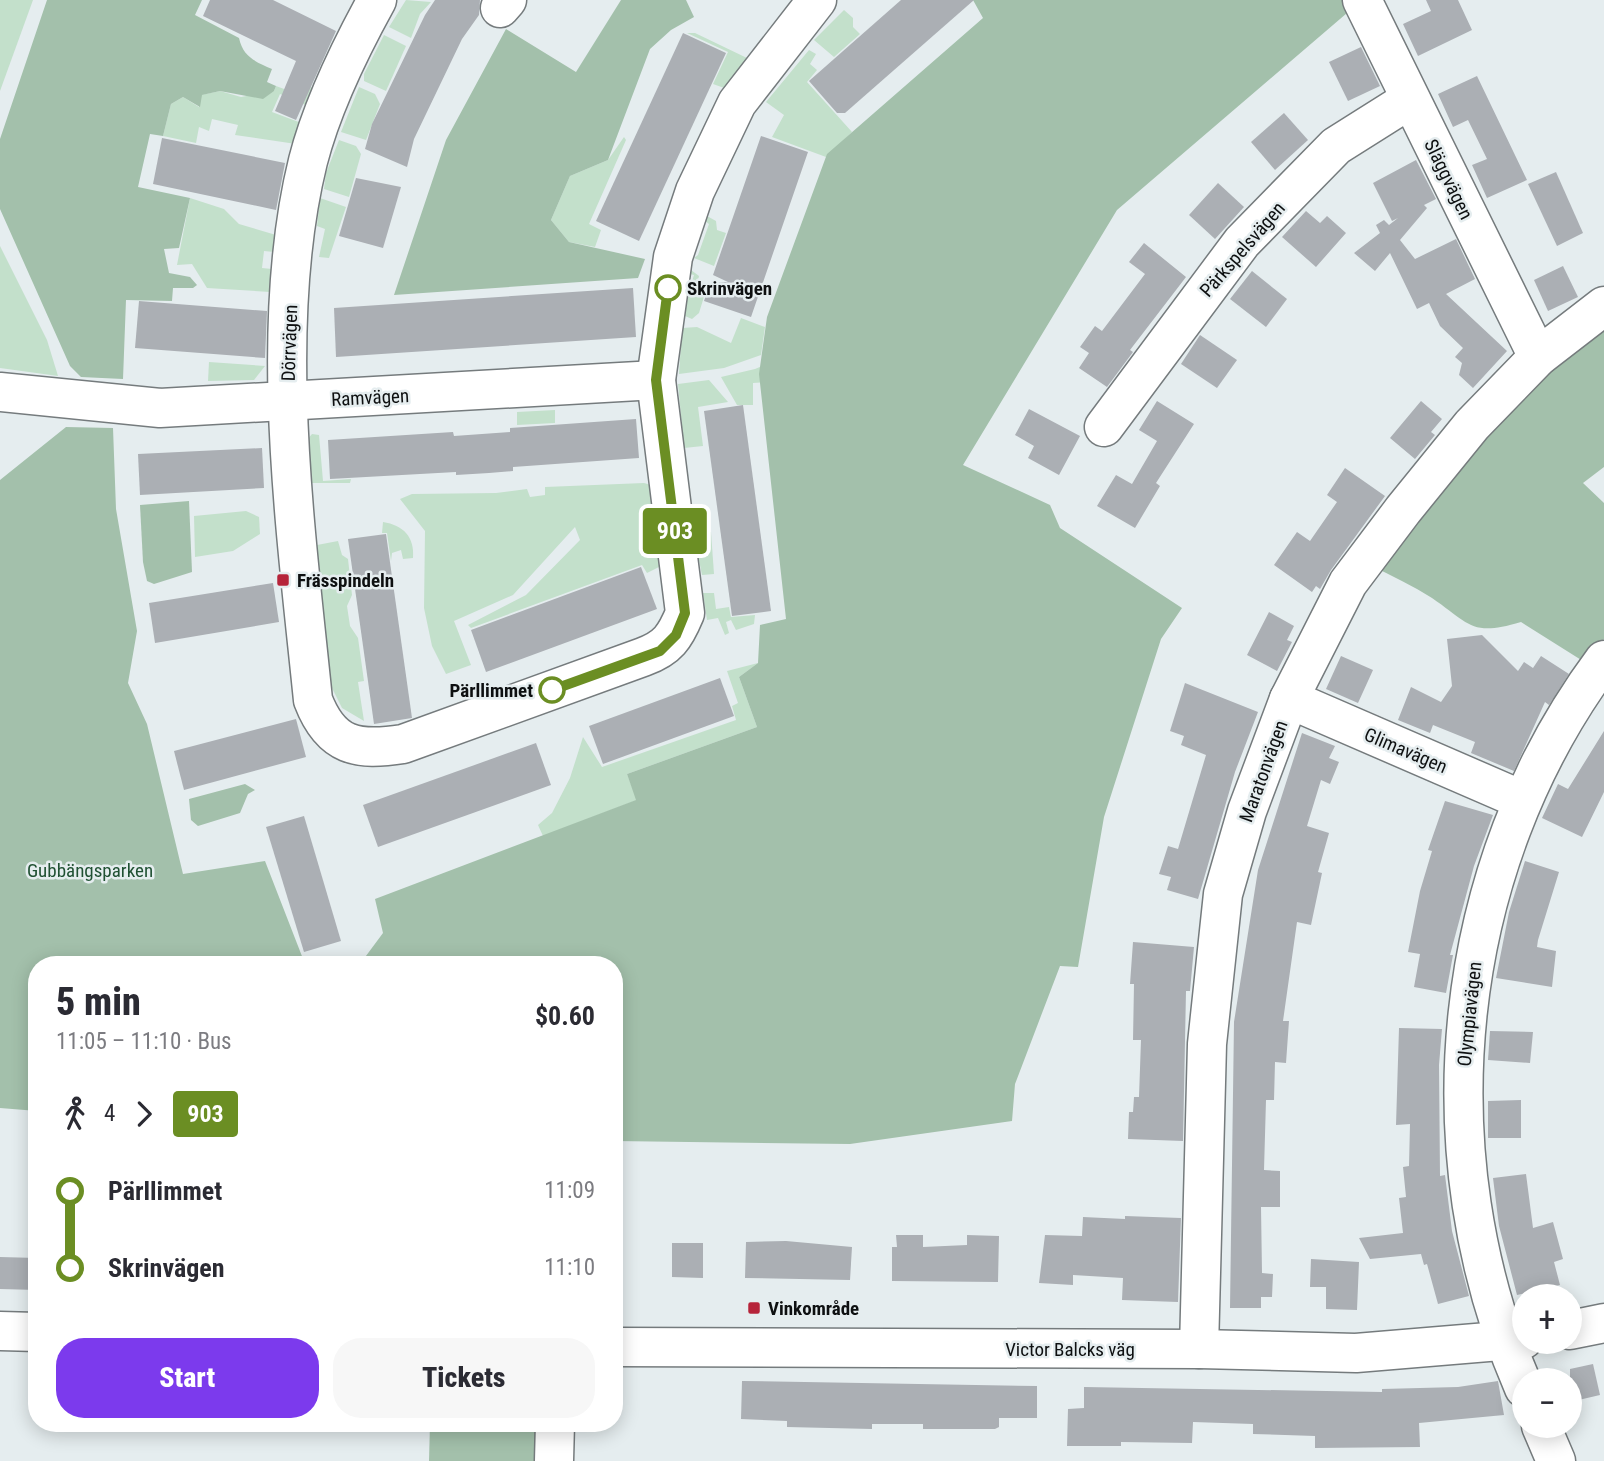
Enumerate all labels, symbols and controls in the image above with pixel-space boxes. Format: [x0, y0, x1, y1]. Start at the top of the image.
street label: Släggvägen [1419, 135, 1478, 223]
street label: Pärkspelsvägen [1195, 197, 1290, 302]
marker: Skrinvägen [655, 275, 681, 301]
place label: Skrinvägen [687, 277, 772, 300]
street label: Dörrvägen [277, 304, 302, 382]
street label: Ramvägen [330, 384, 410, 411]
line badge: 903 [635, 508, 715, 554]
text: 903 [657, 517, 693, 545]
place label: Frässpindeln [297, 569, 394, 592]
marker: Frässpindeln [275, 572, 291, 588]
marker: Pärllimmet [539, 677, 565, 703]
place label: Pärllimmet [450, 679, 533, 702]
street label: Maratonvägen [1234, 717, 1293, 825]
street label: Glimavägen [1361, 723, 1451, 778]
park label: Gubbängsparken [27, 859, 153, 882]
street label: Olympiavägen [1453, 961, 1486, 1068]
text: 5 min [56, 980, 141, 1024]
text: $0.60 [535, 1001, 595, 1031]
text: 11:05 – 11:10 · Bus [56, 1028, 232, 1055]
icon: walk [56, 1095, 94, 1133]
icon: forward [125, 1095, 163, 1133]
text: 4 [104, 1100, 115, 1127]
text: 903 [187, 1100, 224, 1128]
text: Pärllimmet [108, 1176, 222, 1206]
text: 11:09 [544, 1177, 595, 1204]
text: Skrinvägen [108, 1253, 224, 1283]
text: 11:10 [544, 1254, 595, 1281]
map controls [1512, 1284, 1582, 1438]
button: + [1512, 1284, 1582, 1354]
place label: Vinkområde [768, 1297, 859, 1320]
marker: Vinkområde [746, 1300, 762, 1316]
button: Start [56, 1338, 319, 1418]
button: Tickets [333, 1338, 595, 1418]
street label: Victor Balcks väg [1005, 1338, 1135, 1361]
button: − [1512, 1368, 1582, 1438]

